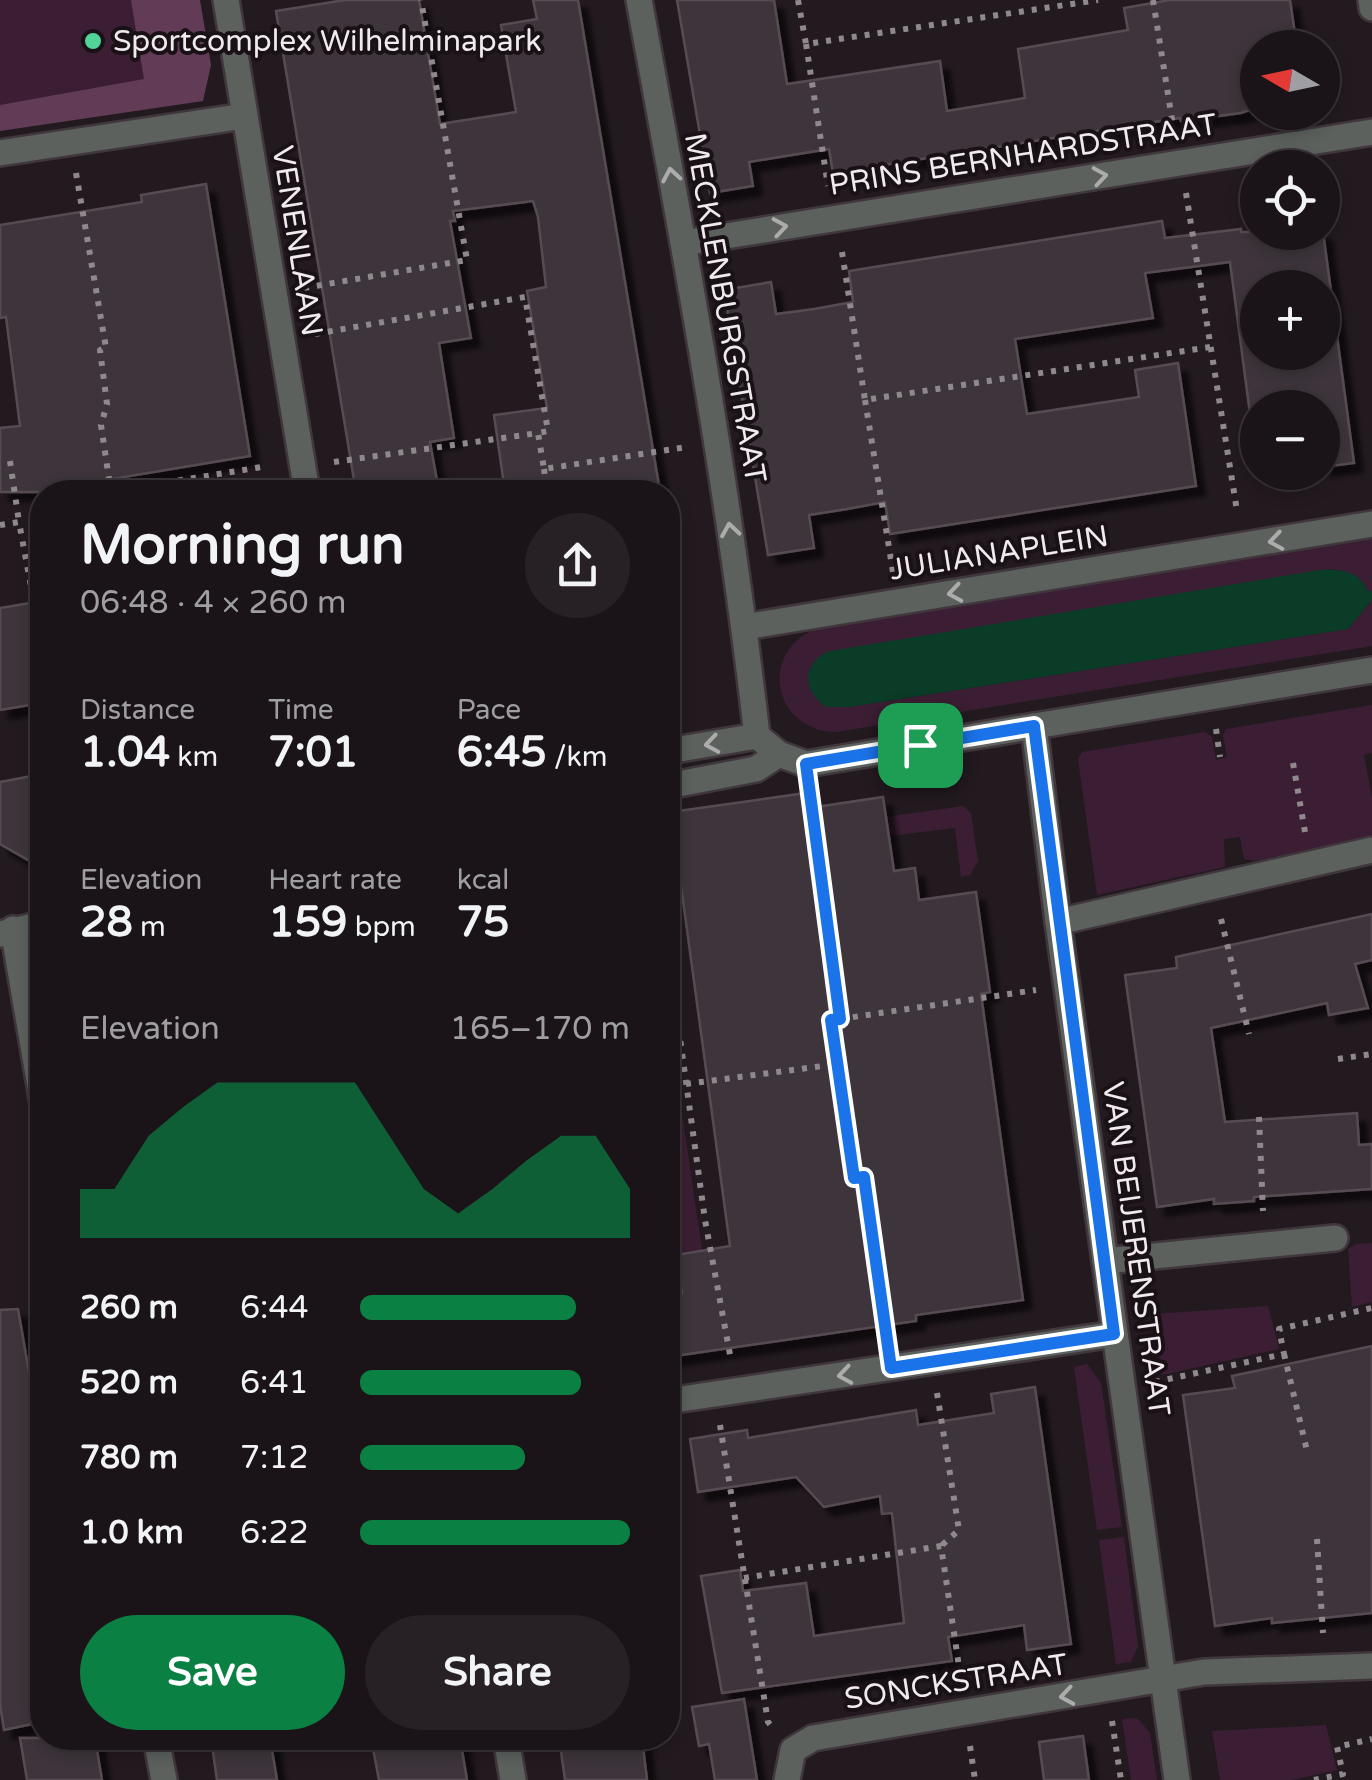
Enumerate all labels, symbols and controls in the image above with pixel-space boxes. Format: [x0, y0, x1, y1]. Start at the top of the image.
place label: Sportcomplex Wilhelminapark [113, 23, 542, 60]
marker: Sportcomplex Wilhelminapark [82, 30, 104, 52]
north arrow [1240, 30, 1340, 130]
map controls [1240, 30, 1340, 490]
street label: PRINS BERNHARDSTRAAT [826, 106, 1220, 204]
street label: MECKLENBURGSTRAAT [676, 130, 774, 486]
street label: VENENLAAN [264, 143, 330, 339]
button: locate [1240, 150, 1340, 250]
one-way arrow [1092, 166, 1109, 187]
one-way arrow [661, 167, 682, 183]
one-way arrow [771, 217, 788, 238]
button: + [1240, 270, 1340, 370]
button: − [1240, 390, 1340, 490]
text: Morning run [80, 513, 405, 579]
button: share [525, 513, 630, 618]
street label: JULIANAPLEIN [887, 517, 1111, 589]
one-way arrow [720, 522, 741, 538]
one-way arrow [1268, 530, 1284, 551]
one-way arrow [947, 582, 963, 603]
text: 06:48 · 4 × 260 m [80, 584, 346, 622]
text: Distance [80, 693, 195, 727]
text: Time [268, 693, 334, 727]
text: Pace [457, 693, 521, 727]
pin [878, 703, 963, 788]
icon: arrive [893, 718, 948, 773]
text: 1.04 [80, 727, 170, 778]
text: 7:01 [268, 727, 358, 778]
text: 6:45 [457, 727, 547, 778]
one-way arrow [704, 732, 721, 753]
text: km [170, 740, 218, 774]
text: /km [547, 740, 607, 774]
text: Elevation [80, 863, 202, 897]
text: Heart rate [268, 863, 402, 897]
text: kcal [457, 863, 509, 897]
text: 28 [80, 897, 133, 948]
text: 159 [268, 897, 347, 948]
text: 75 [457, 897, 509, 948]
text: m [133, 910, 166, 944]
text: bpm [347, 910, 416, 944]
text: Elevation [80, 1010, 220, 1048]
text: 165–170 m [450, 1010, 630, 1048]
street label: VAN BEIJERENSTRAAT [1094, 1079, 1178, 1419]
text: 260 m [80, 1289, 178, 1327]
text: 6:44 [240, 1289, 309, 1327]
text: 520 m [80, 1364, 178, 1402]
text: 6:41 [240, 1364, 309, 1402]
one-way arrow [837, 1364, 853, 1385]
text: 780 m [80, 1439, 178, 1477]
text: 7:12 [240, 1439, 309, 1477]
text: 1.0 km [80, 1514, 184, 1552]
text: 6:22 [240, 1514, 309, 1552]
button: Save [80, 1615, 345, 1730]
button: Share [365, 1615, 630, 1730]
street label: SONCKSTRAAT [842, 1646, 1070, 1718]
one-way arrow [1059, 1685, 1076, 1706]

